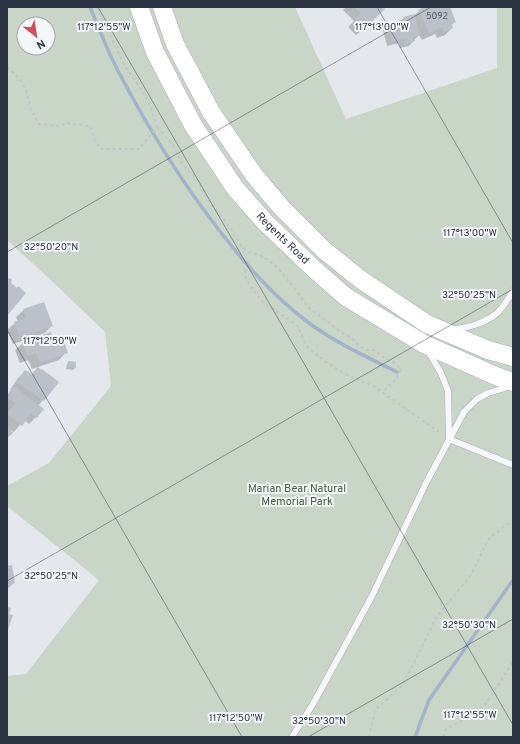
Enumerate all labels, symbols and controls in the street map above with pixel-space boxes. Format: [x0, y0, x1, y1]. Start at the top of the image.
house number: 5092 [426, 11, 448, 22]
north arrow [16, 16, 56, 56]
text: 117°12'55"W [77, 21, 131, 34]
text: 117°13'00"W [355, 21, 409, 34]
text: N [34, 36, 47, 52]
street label: Regents Road [253, 210, 312, 267]
text: 117°13'00"W [443, 227, 497, 240]
text: 32°50'20"N [24, 241, 78, 254]
text: 32°50'25"N [442, 289, 496, 302]
text: 117°12'50"W [23, 335, 77, 348]
park label: Marian Bear Natural Memorial Park [248, 482, 346, 509]
text: 32°50'25"N [24, 570, 78, 583]
text: 32°50'30"N [442, 619, 496, 632]
text: 117°12'55"W [443, 709, 497, 722]
text: 117°12'50"W [209, 712, 263, 725]
text: 32°50'30"N [292, 715, 346, 728]

